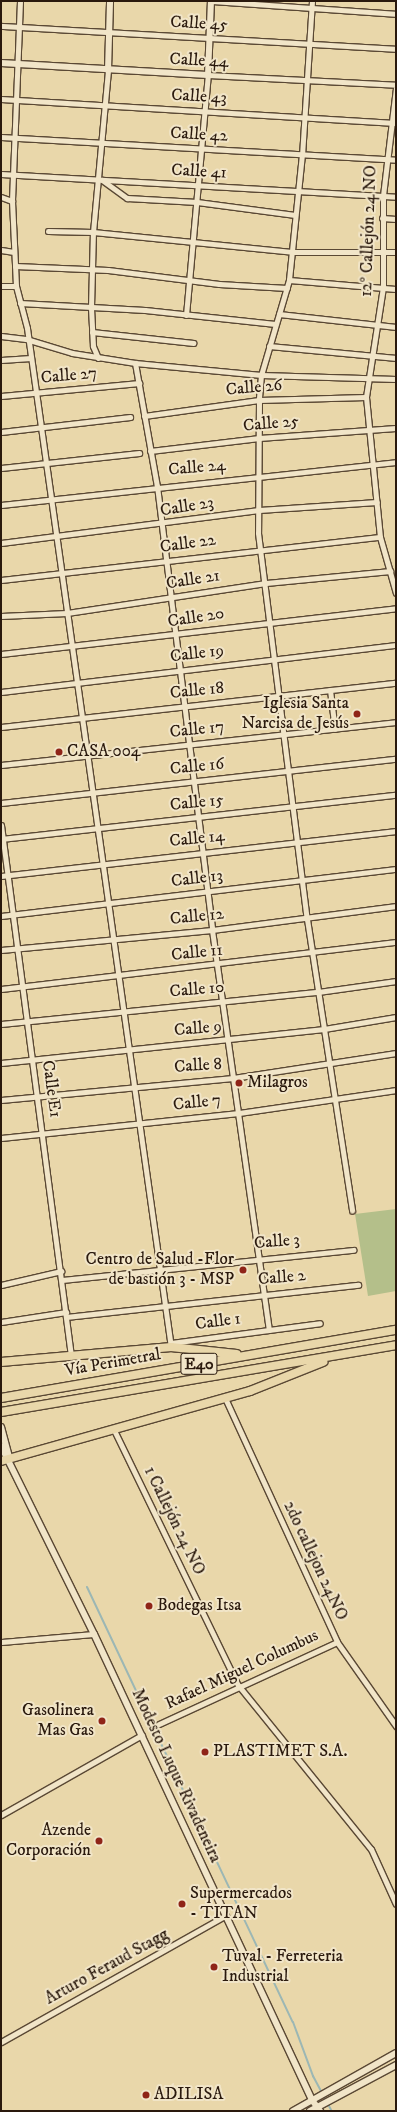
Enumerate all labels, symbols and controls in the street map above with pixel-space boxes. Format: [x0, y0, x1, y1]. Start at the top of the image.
street label: Calle 45 [170, 12, 228, 36]
street label: Calle 44 [169, 49, 229, 73]
street label: Calle 43 [171, 85, 227, 109]
street label: Calle 42 [170, 123, 228, 147]
street label: Calle 41 [171, 160, 227, 184]
street label: 12° Callejón 24 NO [357, 165, 381, 297]
street label: Calle 27 [40, 363, 98, 389]
street label: Calle 26 [225, 375, 283, 401]
street label: Calle 25 [242, 411, 300, 437]
street label: Calle 24 [167, 455, 227, 481]
street label: Calle 23 [159, 493, 215, 521]
street label: Calle 22 [159, 530, 217, 558]
street label: Calle 21 [165, 566, 221, 594]
street label: Calle 20 [166, 603, 226, 633]
street label: Calle 19 [169, 641, 225, 667]
street label: Calle 18 [169, 678, 225, 704]
place label: Iglesia Santa Narcisa de Jesús [241, 694, 349, 734]
marker: Iglesia Santa Narcisa de Jesús [352, 709, 362, 719]
street label: Calle 17 [169, 717, 225, 743]
place label: CASA 004 [67, 742, 141, 762]
marker: CASA 004 [54, 747, 64, 757]
street label: Calle 16 [169, 754, 225, 780]
street label: Calle 15 [169, 790, 225, 816]
street label: Calle 14 [168, 826, 226, 852]
street label: Calle 13 [170, 866, 224, 892]
street label: Calle 12 [169, 904, 225, 930]
street label: Calle 11 [170, 940, 224, 966]
street label: Calle 10 [169, 977, 225, 1003]
street label: Calle 9 [173, 1017, 223, 1041]
street label: Calle 8 [173, 1054, 223, 1078]
street label: Calle E1 [37, 1059, 65, 1119]
place label: Milagros [247, 1073, 308, 1093]
marker: Milagros [234, 1078, 244, 1088]
street label: Calle 7 [172, 1090, 222, 1116]
street label: Calle 3 [253, 1230, 301, 1254]
place label: Centro de Salud -Flor de bastión 3 - MSP [86, 1250, 234, 1290]
marker: Centro de Salud -Flor de bastión 3 - MSP [237, 1264, 249, 1276]
street label: Calle 2 [257, 1266, 307, 1290]
street label: Calle 1 [194, 1309, 242, 1335]
street label: Vía Perimetral [64, 1345, 162, 1381]
road number: E40 [180, 1350, 218, 1378]
street label: 1 Callejón 24 NO [139, 1463, 209, 1579]
street label: 2do callejon 24NO [278, 1498, 352, 1624]
place label: Bodegas Itsa [157, 1596, 241, 1616]
marker: Bodegas Itsa [144, 1601, 154, 1611]
street label: Rafael Miguel Columbus [162, 1626, 322, 1714]
street label: Modesto Luque Rivadeneira [127, 1686, 225, 1866]
place label: Gasolinera Mas Gas [22, 1701, 94, 1741]
marker: Gasolinera Mas Gas [97, 1716, 107, 1726]
place label: PLASTIMET S.A. [213, 1742, 348, 1762]
marker: PLASTIMET S.A. [200, 1747, 210, 1757]
place label: Azende Corporación [6, 1821, 91, 1861]
marker: Azende Corporación [94, 1836, 104, 1846]
place label: Supermercados - TITAN [190, 1884, 292, 1924]
marker: Supermercados - TITAN [177, 1899, 187, 1909]
street label: Arturo Feraud Stagg [42, 1925, 172, 2009]
place label: Tuval - Ferreteria Industrial [222, 1947, 343, 1987]
marker: Tuval - Ferreteria Industrial [209, 1962, 219, 1972]
place label: ADILISA [154, 2085, 223, 2105]
marker: ADILISA [141, 2090, 151, 2100]

